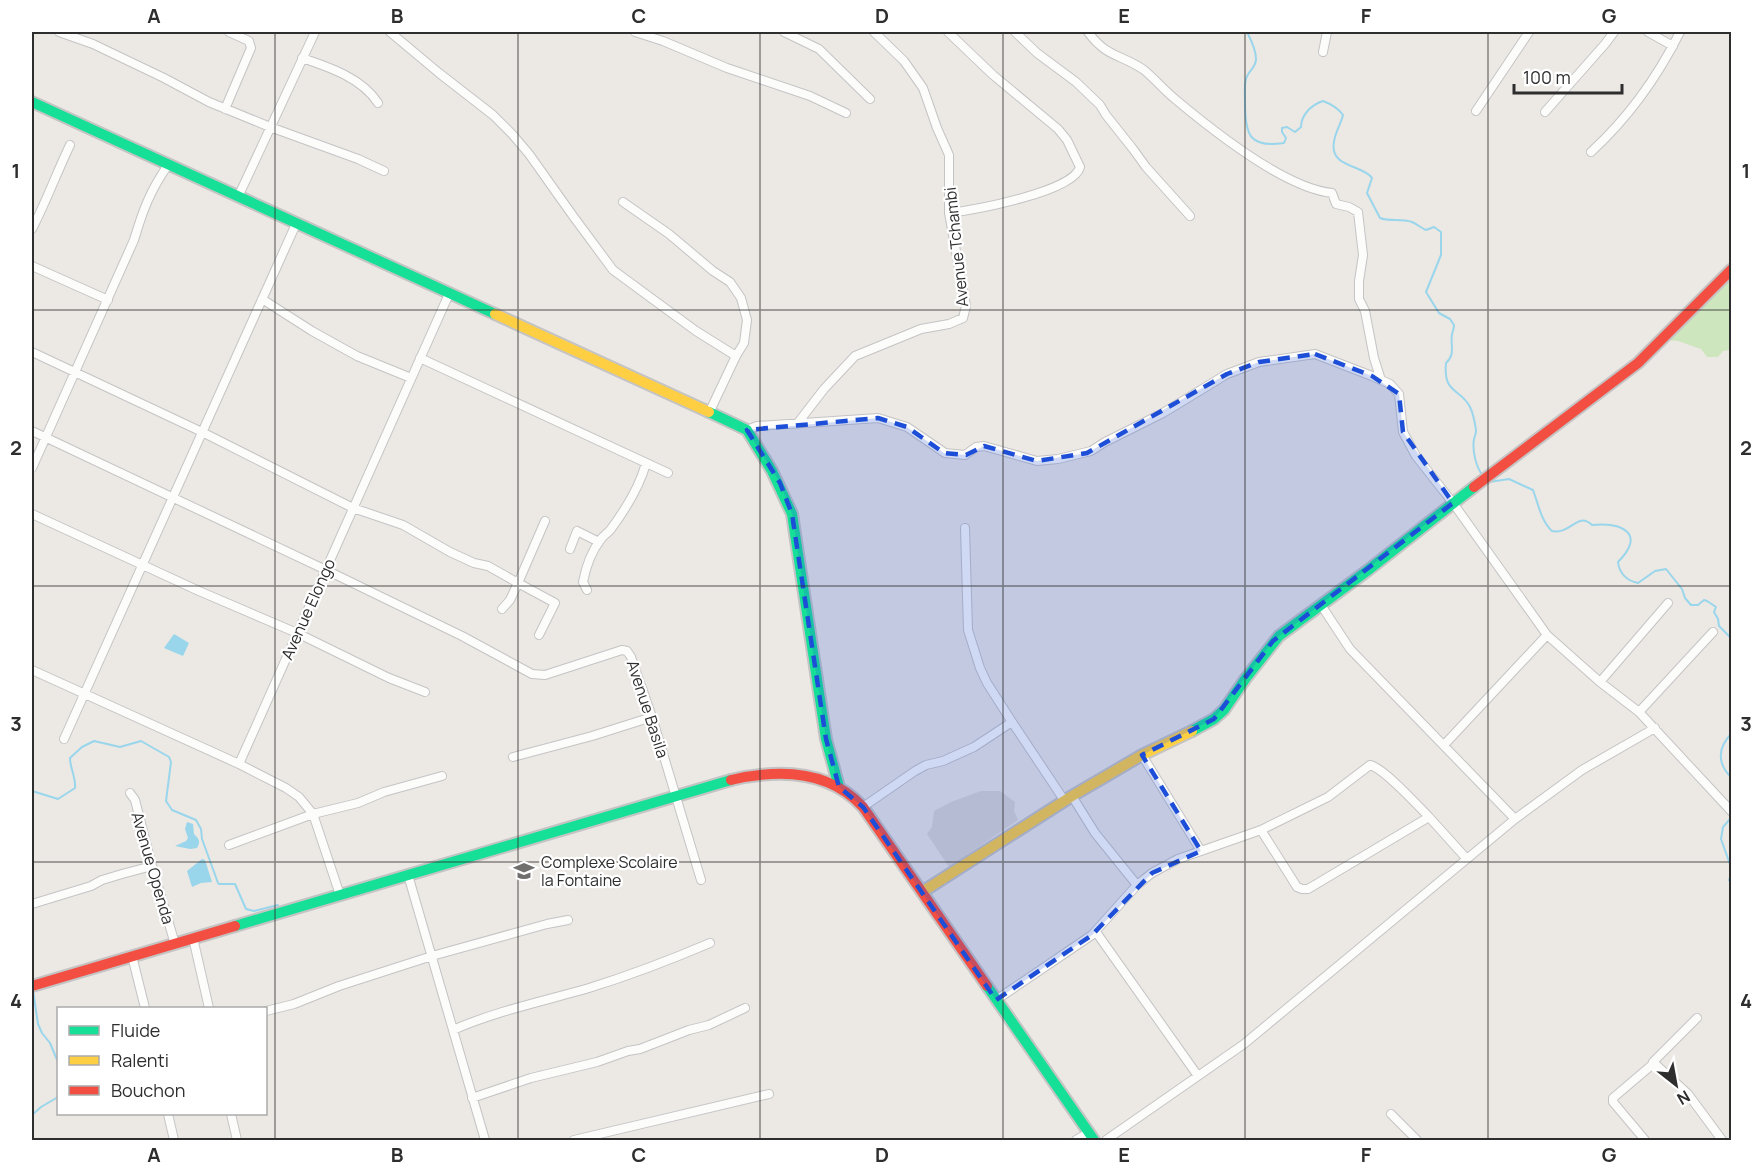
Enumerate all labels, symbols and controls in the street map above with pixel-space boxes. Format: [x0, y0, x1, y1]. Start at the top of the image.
text: A [147, 2, 161, 29]
text: B [391, 2, 404, 29]
text: C [632, 2, 646, 29]
text: D [875, 2, 889, 29]
text: E [1118, 2, 1130, 29]
text: F [1361, 2, 1372, 29]
text: G [1602, 2, 1617, 29]
scale bar [1514, 57, 1622, 95]
text: 100 m [1523, 65, 1571, 89]
text: 1 [12, 157, 20, 184]
text: 1 [1742, 157, 1750, 184]
street label: Avenue Tchambi [939, 186, 973, 308]
text: 2 [10, 434, 22, 461]
text: 2 [1740, 434, 1752, 461]
street label: Avenue Elongo [276, 555, 340, 663]
street label: Avenue Basila [622, 657, 674, 761]
text: 3 [10, 710, 22, 737]
text: 3 [1740, 710, 1752, 737]
street label: Avenue Openda [126, 809, 180, 927]
place label: Complexe Scolaire la Fontaine [541, 851, 678, 891]
school or university icon: Complexe Scolaire la Fontaine [512, 859, 536, 883]
text: 4 [10, 987, 22, 1014]
text: 4 [1740, 987, 1752, 1014]
legend [57, 1007, 267, 1115]
text: Fluide [111, 1018, 160, 1042]
text: Ralenti [111, 1048, 169, 1072]
north arrow [1646, 1055, 1706, 1115]
text: Bouchon [111, 1078, 185, 1102]
text: N [1673, 1085, 1694, 1110]
text: A [147, 1141, 161, 1168]
text: B [391, 1141, 404, 1168]
text: C [632, 1141, 646, 1168]
text: D [875, 1141, 889, 1168]
text: E [1118, 1141, 1130, 1168]
text: F [1361, 1141, 1372, 1168]
text: G [1602, 1141, 1617, 1168]

